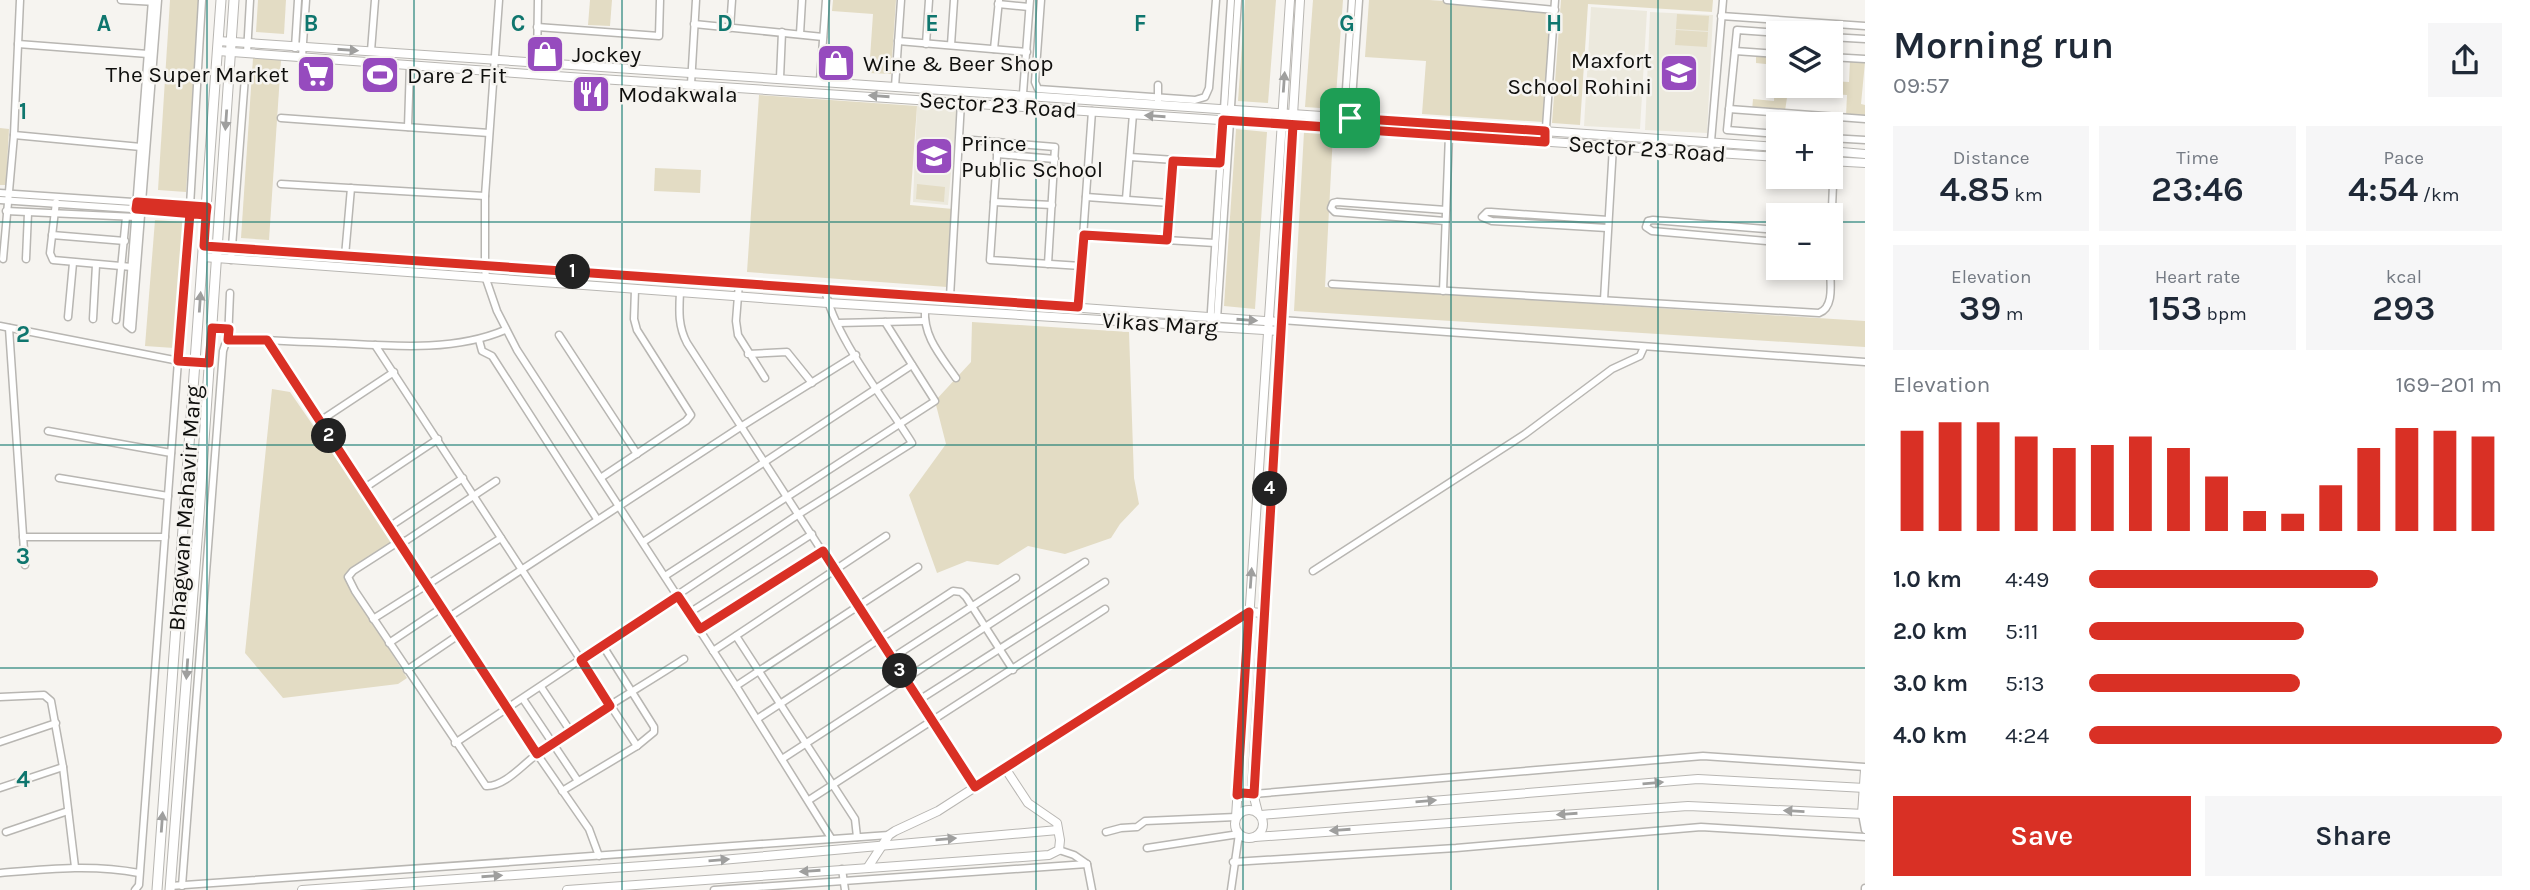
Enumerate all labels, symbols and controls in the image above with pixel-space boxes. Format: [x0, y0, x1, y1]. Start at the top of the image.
text: A [97, 10, 111, 37]
text: B [304, 10, 318, 37]
text: C [511, 10, 525, 37]
text: D [717, 10, 733, 37]
text: E [925, 10, 939, 37]
text: F [1134, 10, 1146, 37]
text: G [1339, 10, 1355, 37]
text: H [1546, 10, 1562, 37]
map controls [1766, 21, 1843, 280]
button: layers [1766, 21, 1843, 98]
text: Morning run [1893, 23, 2114, 68]
button: share [2428, 23, 2502, 97]
shop icon: Jockey [524, 33, 566, 75]
place label: Jockey [572, 41, 641, 68]
shop icon: Wine & Beer Shop [815, 42, 857, 84]
one-way arrow [338, 44, 360, 55]
place label: Maxfort School Rohini [1507, 47, 1652, 100]
place label: Wine & Beer Shop [863, 50, 1054, 77]
school or university icon: Maxfort School Rohini [1658, 52, 1700, 94]
supermarket icon: The Super Market [295, 53, 337, 95]
sports icon: Dare 2 Fit [359, 54, 401, 96]
place label: The Super Market [106, 61, 289, 88]
place label: Dare 2 Fit [407, 62, 507, 89]
one-way arrow [1279, 71, 1290, 93]
text: 09:57 [1893, 72, 1949, 99]
restaurant icon: Modakwala [570, 73, 612, 115]
place label: Modakwala [618, 81, 738, 108]
street label: Sector 23 Road [918, 86, 1078, 124]
pin [1320, 88, 1380, 148]
one-way arrow [868, 91, 890, 102]
text: 1 [19, 98, 27, 125]
icon: arrive [1331, 99, 1369, 137]
one-way arrow [220, 109, 231, 131]
one-way arrow [1144, 110, 1166, 121]
button: + [1766, 112, 1843, 189]
place label: Prince Public School [961, 130, 1103, 183]
street label: Sector 23 Road [1567, 130, 1727, 168]
school or university icon: Prince Public School [913, 135, 955, 177]
text: Distance [1953, 147, 2030, 169]
text: Time [2176, 147, 2219, 169]
text: Pace [2384, 147, 2424, 169]
text: 4.85 [1940, 169, 2010, 210]
text: 23:46 [2151, 169, 2244, 210]
text: 4:54 [2348, 169, 2418, 210]
text: km [2010, 184, 2043, 206]
text: /km [2418, 184, 2460, 206]
button: − [1766, 203, 1843, 280]
pin: 1 [556, 254, 590, 290]
text: 1 [569, 260, 576, 282]
text: Elevation [1951, 266, 2031, 288]
text: Heart rate [2155, 266, 2240, 288]
text: kcal [2386, 266, 2422, 288]
text: 39 [1959, 288, 2001, 329]
text: 153 [2148, 288, 2202, 329]
text: 293 [2372, 288, 2436, 329]
one-way arrow [195, 291, 206, 313]
text: m [2001, 303, 2024, 325]
text: bpm [2202, 303, 2247, 325]
street label: Vikas Marg [1101, 306, 1219, 342]
one-way arrow [1236, 315, 1258, 326]
text: 2 [16, 321, 30, 348]
text: Elevation [1893, 371, 1990, 398]
text: 169–201 m [2395, 371, 2502, 398]
street label: Bhagwan Mahavir Marg [163, 384, 207, 632]
pin: 2 [312, 418, 346, 453]
text: 2 [323, 424, 334, 446]
pin: 4 [1252, 472, 1288, 506]
text: 4 [1264, 477, 1275, 499]
text: 3 [16, 543, 30, 570]
text: 1.0 km [1893, 566, 1962, 593]
text: 4:49 [2005, 566, 2049, 593]
one-way arrow [1246, 567, 1257, 589]
text: 2.0 km [1893, 618, 1968, 645]
text: 5:11 [2005, 618, 2039, 645]
pin: 3 [883, 654, 918, 688]
one-way arrow [181, 658, 192, 680]
text: 3 [894, 659, 905, 681]
text: 3.0 km [1893, 670, 1968, 697]
text: 5:13 [2005, 670, 2044, 697]
text: 4.0 km [1893, 722, 1967, 749]
text: 4:24 [2005, 722, 2049, 749]
text: 4 [16, 766, 30, 793]
one-way arrow [1642, 777, 1664, 788]
one-way arrow [1416, 795, 1438, 806]
button: Save [1893, 796, 2191, 876]
button: Share [2205, 796, 2502, 876]
one-way arrow [1783, 805, 1805, 816]
one-way arrow [1555, 809, 1577, 820]
one-way arrow [157, 811, 168, 833]
one-way arrow [1329, 825, 1351, 836]
one-way arrow [935, 833, 957, 844]
one-way arrow [708, 854, 730, 865]
one-way arrow [798, 866, 820, 877]
one-way arrow [482, 870, 504, 881]

